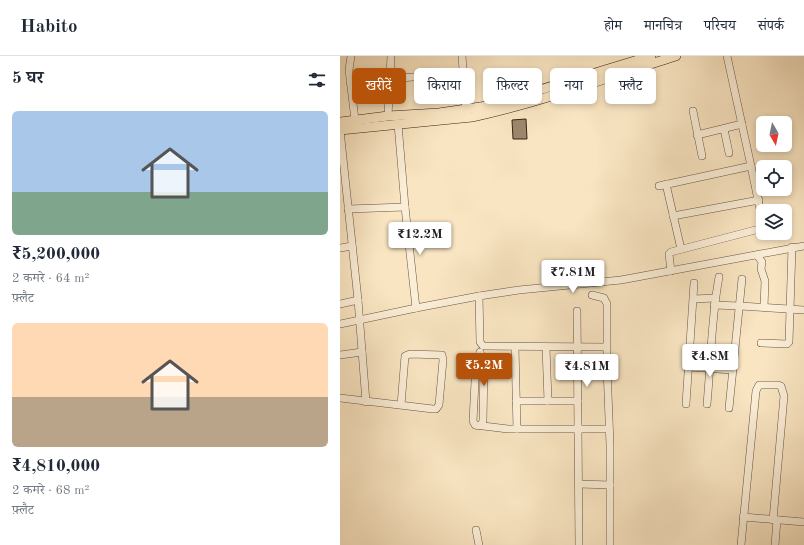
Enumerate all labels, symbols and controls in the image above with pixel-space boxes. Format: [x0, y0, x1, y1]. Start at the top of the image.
text: Habito [20, 18, 77, 37]
text: होम [604, 19, 622, 33]
text: मानचित्र [644, 19, 682, 33]
text: परिचय [704, 19, 736, 33]
text: संपर्क [758, 19, 784, 33]
chip: खरीदें [352, 68, 406, 104]
chip: किराया [414, 68, 475, 104]
chip: फ़िल्टर [483, 68, 542, 104]
chip: नया [550, 68, 597, 104]
chip: फ़्लैट [605, 68, 656, 104]
icon: filters [306, 69, 328, 91]
text: 5 घर [12, 70, 44, 87]
north arrow [756, 116, 792, 152]
map controls [756, 116, 792, 240]
icon: home [134, 137, 206, 209]
button: locate [756, 160, 792, 196]
button: layers [756, 204, 792, 240]
pin: ₹12.2M [387, 222, 453, 256]
text: ₹12.2M [397, 228, 443, 241]
text: ₹5,200,000 [12, 246, 100, 263]
pin: ₹7.81M [540, 260, 606, 294]
text: ₹7.81M [550, 266, 596, 279]
text: 2 कमरे · 64 m² [12, 272, 89, 285]
text: फ़्लैट [12, 292, 34, 305]
pin: ₹4.8M [682, 344, 738, 378]
icon: home [134, 349, 206, 421]
text: ₹4.8M [691, 350, 729, 363]
pin: ₹5.2M [456, 353, 512, 387]
pin: ₹4.81M [554, 354, 620, 388]
text: ₹5.2M [465, 359, 503, 372]
text: ₹4.81M [564, 360, 610, 373]
text: ₹4,810,000 [12, 458, 100, 475]
text: 2 कमरे · 68 m² [12, 484, 89, 497]
text: फ़्लैट [12, 504, 34, 517]

